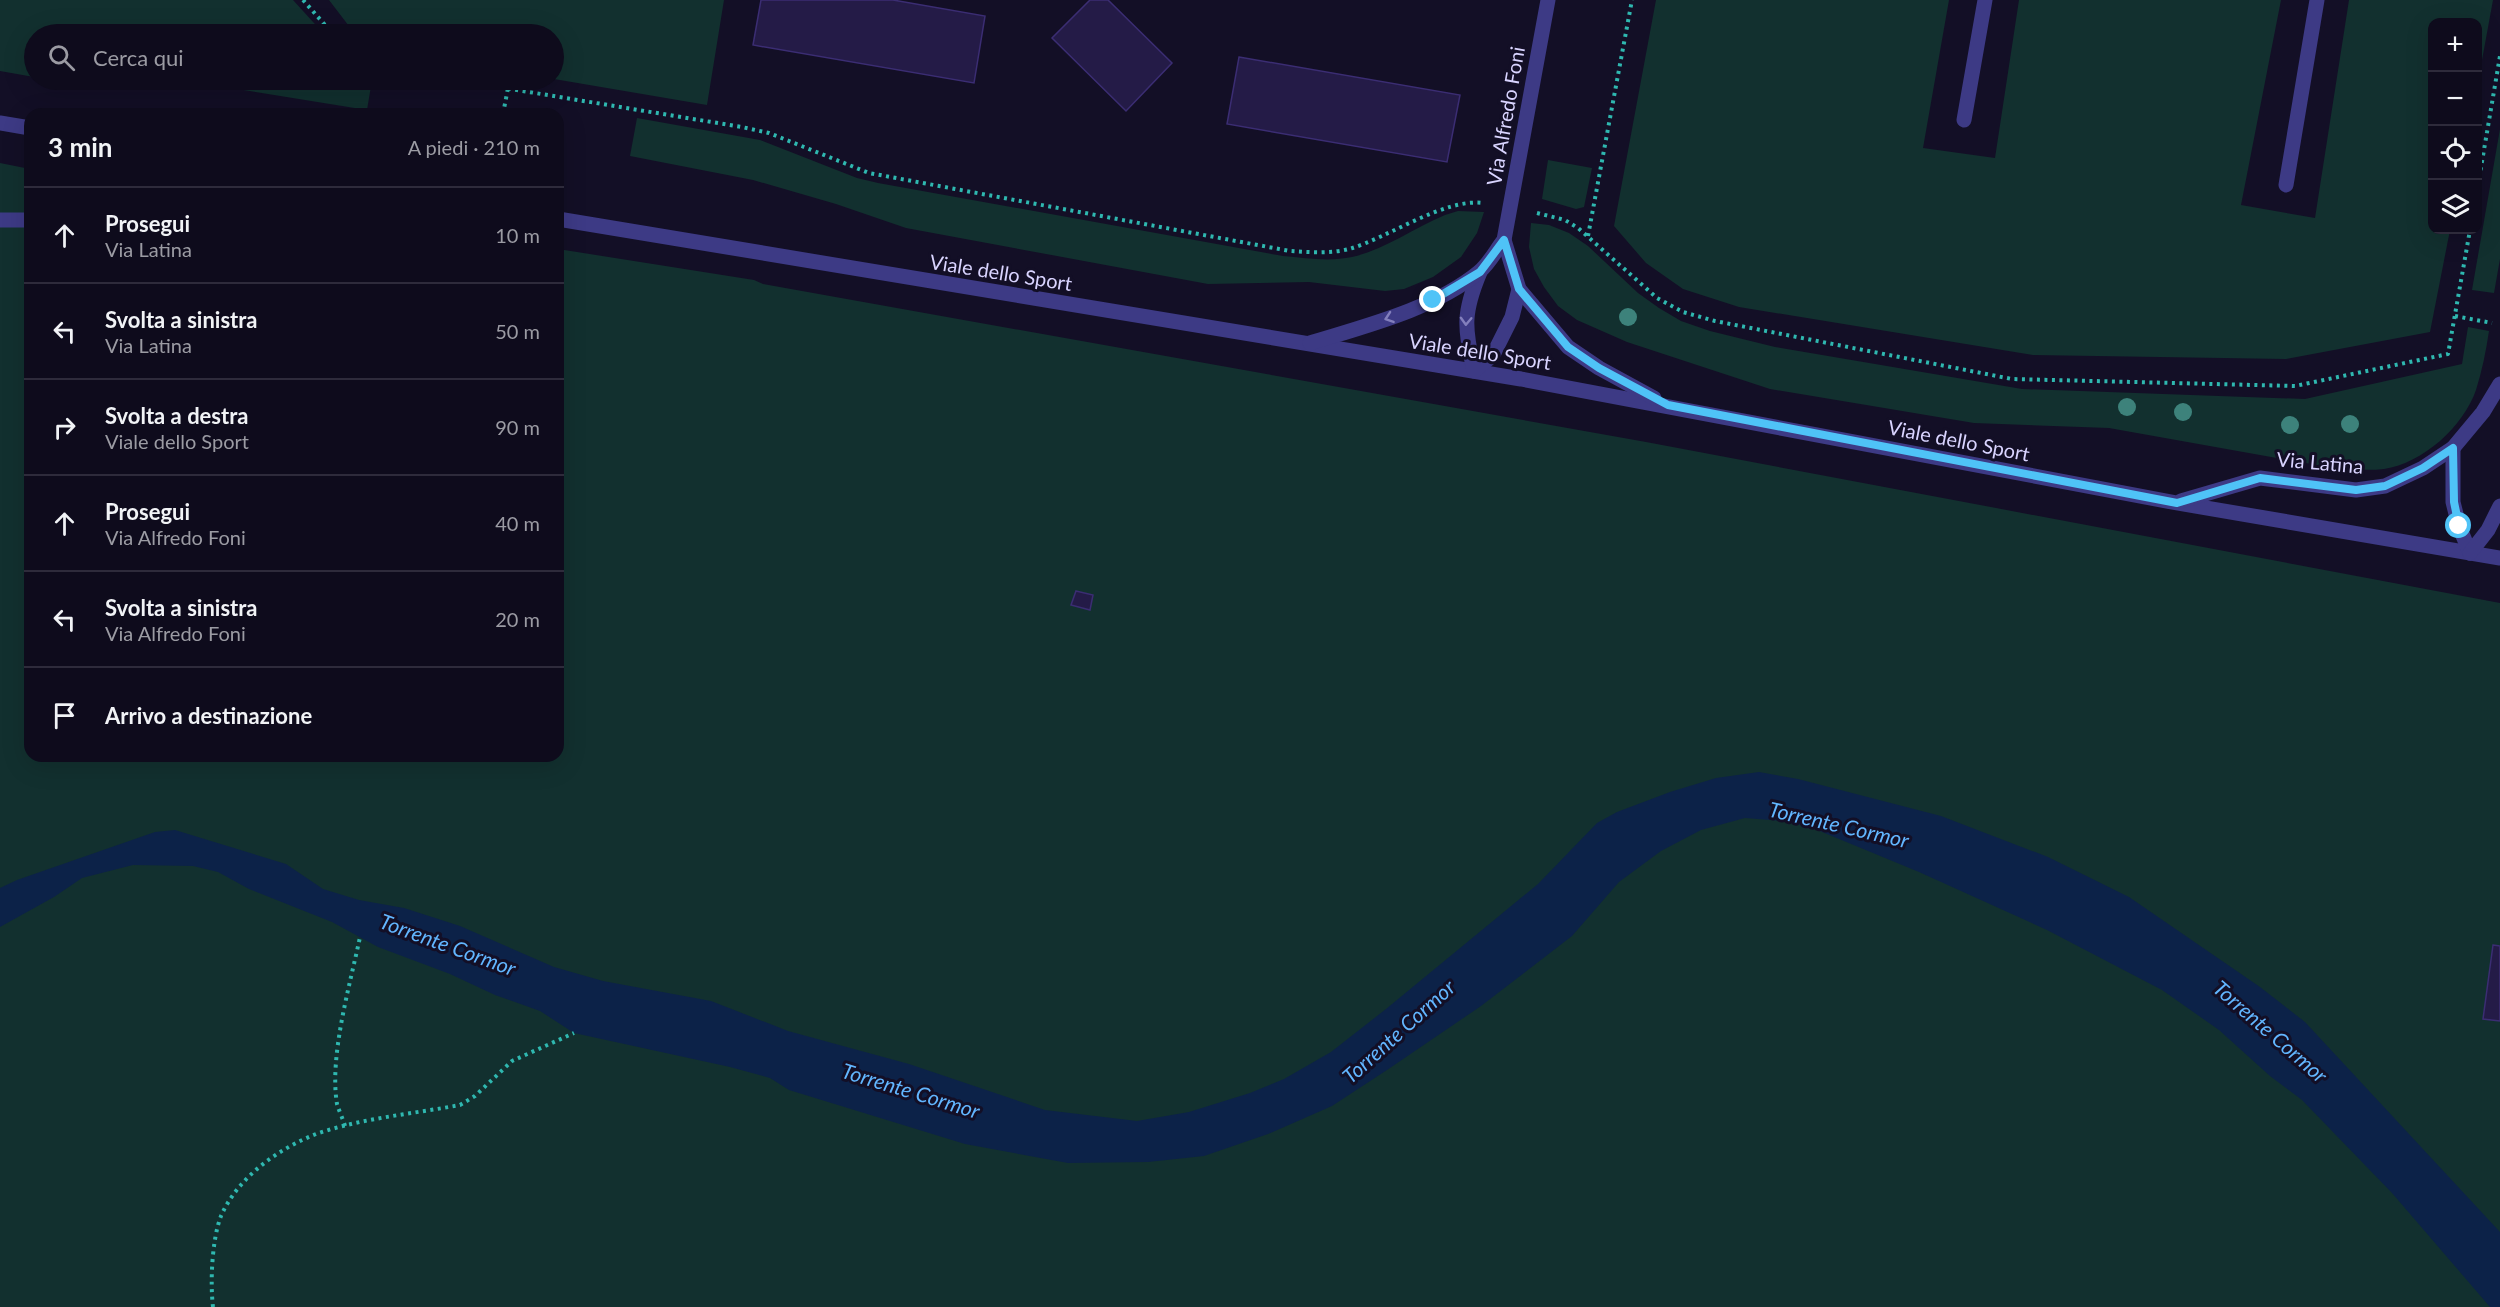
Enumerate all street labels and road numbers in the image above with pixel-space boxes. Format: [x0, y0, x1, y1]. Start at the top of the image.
street label: Via Alfredo Foni [1481, 45, 1529, 187]
street label: Viale dello Sport [928, 249, 1074, 295]
street label: Viale dello Sport [1407, 328, 1553, 374]
street label: Viale dello Sport [1886, 414, 2032, 466]
street label: Via Latina [2276, 446, 2364, 478]

